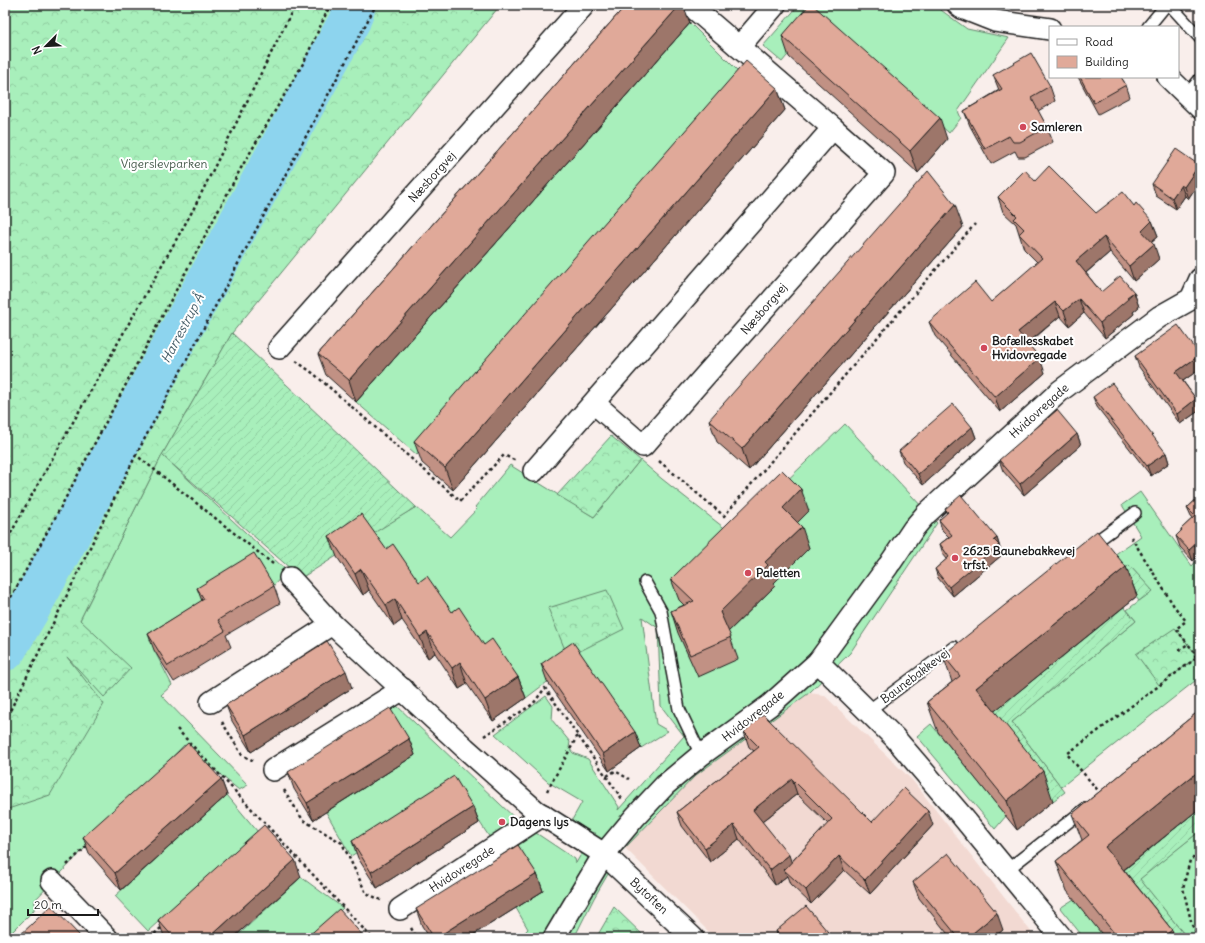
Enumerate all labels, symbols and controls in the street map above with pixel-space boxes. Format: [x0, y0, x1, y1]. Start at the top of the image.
north arrow [26, 26, 66, 66]
legend [1049, 26, 1179, 78]
text: Road [1085, 34, 1113, 49]
text: N [29, 44, 45, 56]
text: Building [1085, 54, 1129, 69]
place label: Samleren [1031, 119, 1082, 134]
marker: Samleren [1018, 122, 1028, 132]
street label: Næsborgvej [405, 148, 458, 205]
park label: Vigerslevparken [121, 156, 207, 171]
street label: Næsborgvej [737, 280, 790, 338]
water label: Harrestrup Å [157, 290, 208, 366]
place label: Bofællesskabet Hvidovregade [992, 333, 1074, 363]
marker: Bofællesskabet Hvidovregade [979, 343, 989, 353]
street label: Hvidovregade [1006, 380, 1071, 441]
place label: 2625 Baunebakkevej trfst. [962, 543, 1075, 572]
marker: 2625 Baunebakkevej trfst. [950, 553, 960, 563]
place label: Paletten [756, 565, 800, 580]
marker: Paletten [743, 568, 753, 578]
street label: Baunebakkevej [877, 645, 952, 706]
street label: Hvidovregade [719, 687, 787, 745]
place label: Dagens lys [510, 814, 569, 830]
marker: Dagens lys [497, 817, 507, 827]
street label: Hvidovregade [426, 842, 497, 895]
street label: Bytoften [627, 874, 672, 917]
scale bar [28, 891, 98, 917]
text: 20 m [34, 897, 62, 912]

